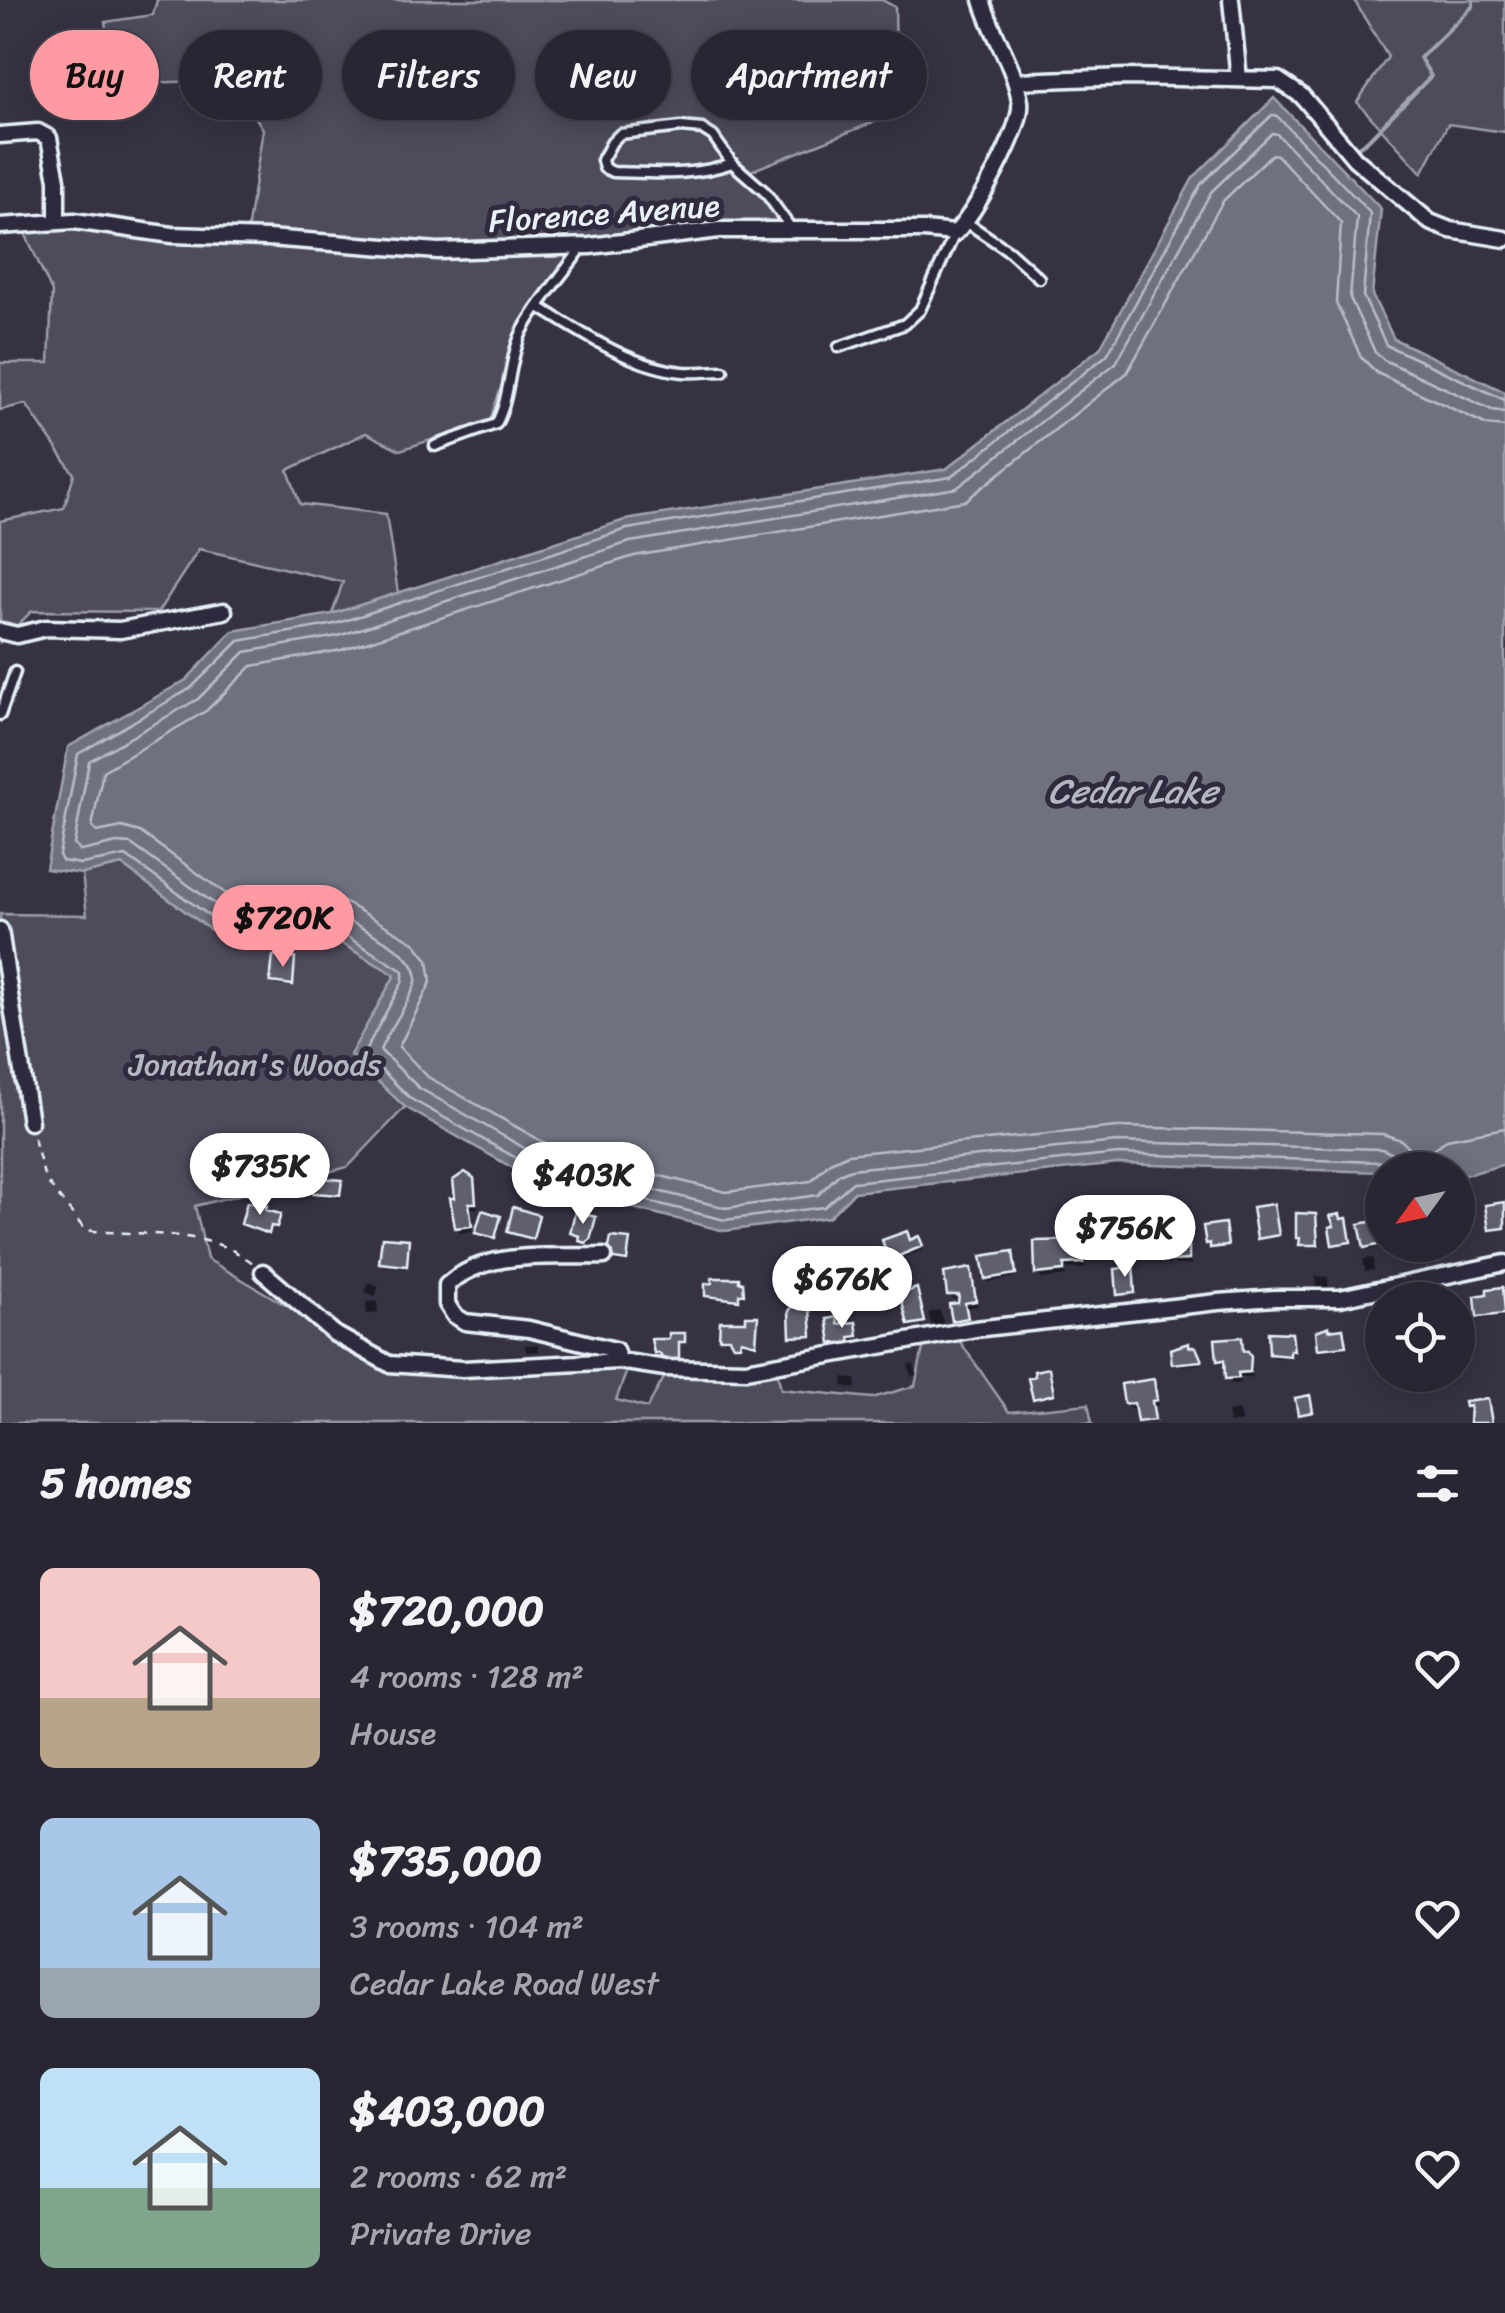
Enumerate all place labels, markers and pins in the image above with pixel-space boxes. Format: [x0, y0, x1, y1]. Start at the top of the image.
pin: $720K [213, 885, 353, 970]
pin: $735K [190, 1133, 330, 1218]
pin: $403K [513, 1142, 653, 1227]
pin: $756K [1055, 1195, 1195, 1280]
pin: $676K [772, 1246, 912, 1331]

